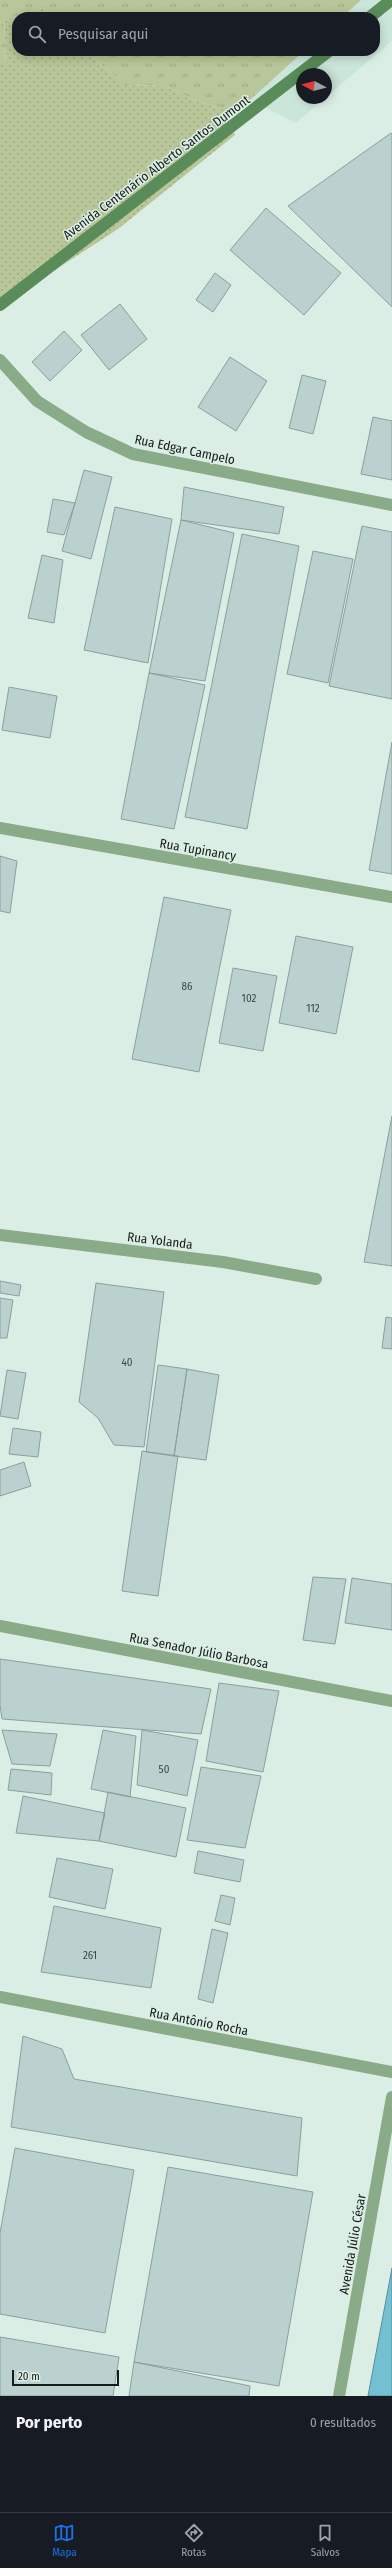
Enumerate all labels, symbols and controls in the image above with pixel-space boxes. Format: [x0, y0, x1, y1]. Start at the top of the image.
search box [12, 12, 380, 56]
icon: search [26, 23, 48, 45]
text: Pesquisar aqui [58, 25, 148, 43]
north arrow [296, 68, 332, 104]
street label: Avenida Centenário Alberto Santos Dumont [60, 92, 253, 243]
street label: Rua Edgar Campelo [133, 432, 237, 467]
street label: Rua Tupinancy [159, 835, 237, 864]
house number: 86 [182, 980, 193, 993]
house number: 102 [242, 992, 257, 1005]
house number: 112 [306, 1002, 320, 1015]
street label: Rua Yolanda [126, 1229, 193, 1252]
house number: 40 [121, 1356, 133, 1369]
street label: Rua Senador Júlio Barbosa [128, 1630, 270, 1671]
house number: 50 [159, 1763, 170, 1776]
house number: 261 [83, 1949, 97, 1962]
street label: Rua Antônio Rocha [148, 2005, 250, 2038]
street label: Avenida Júlio César [336, 2192, 369, 2295]
scale bar [12, 2368, 119, 2387]
text: 20 m [18, 2370, 40, 2383]
text: Por perto [16, 2412, 82, 2433]
text: 0 resultados [310, 2415, 376, 2430]
tab: Mapa [52, 2522, 77, 2559]
tab: Rotas [181, 2522, 206, 2559]
tab: Salvos [311, 2522, 340, 2559]

